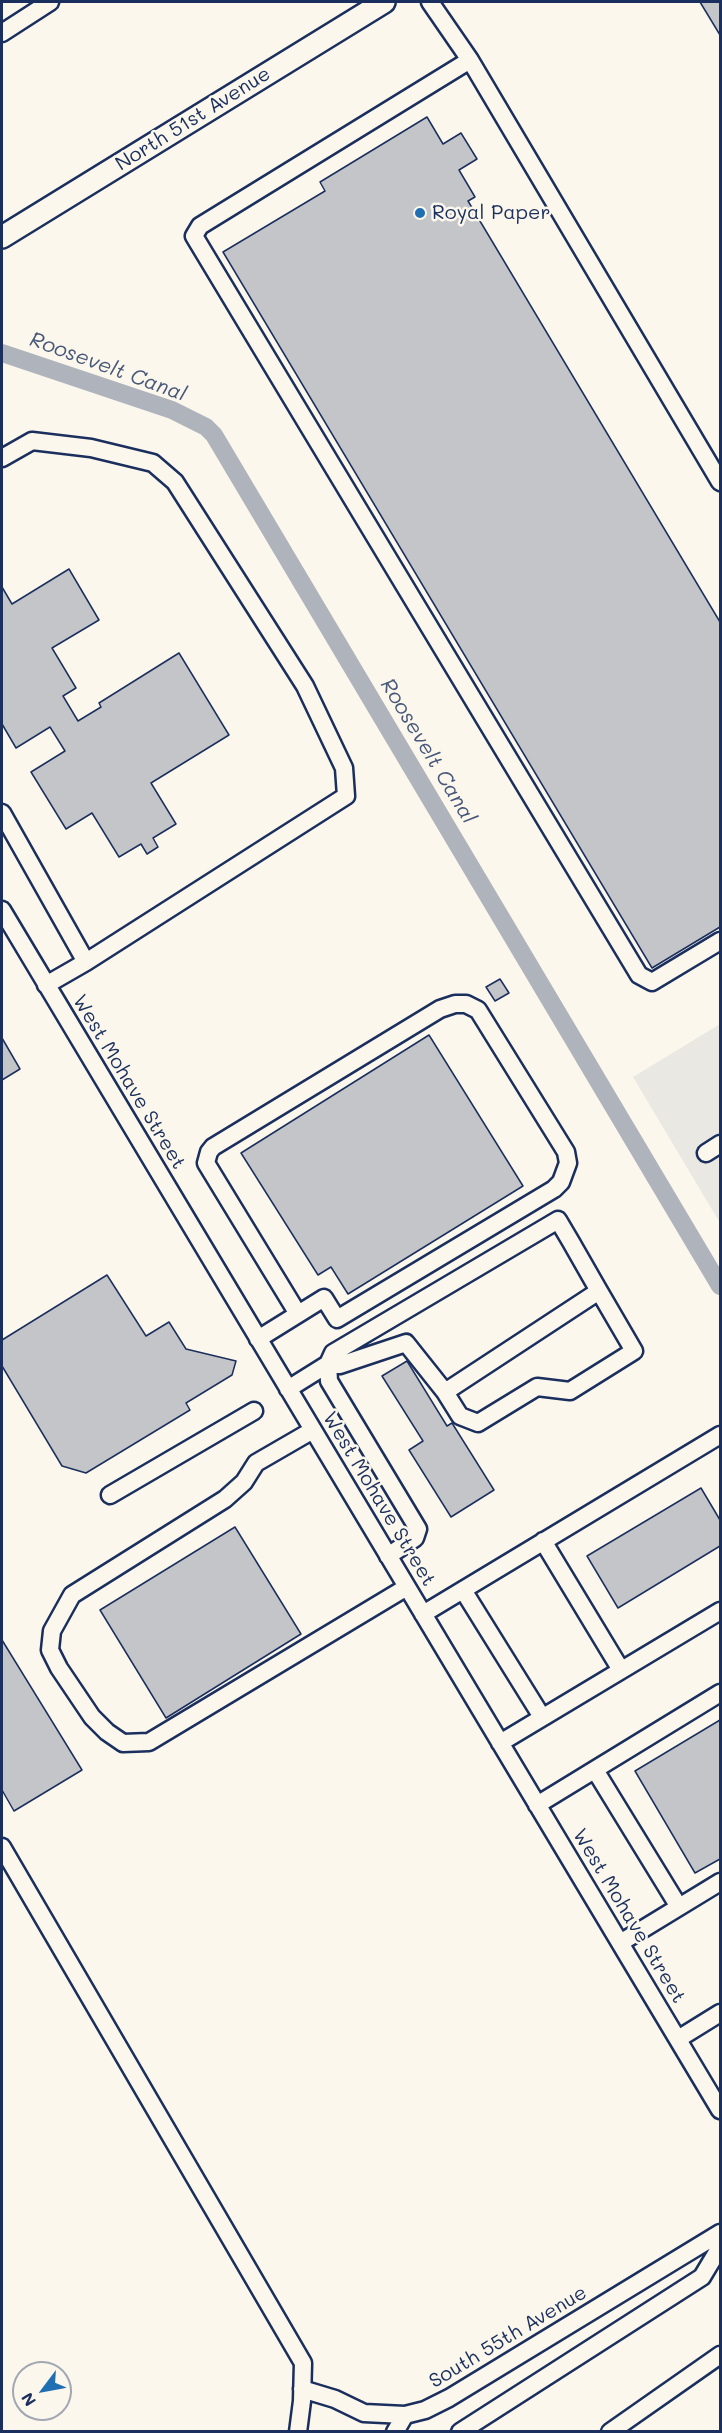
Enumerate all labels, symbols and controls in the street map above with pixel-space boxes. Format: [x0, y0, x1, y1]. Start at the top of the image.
street label: North 51st Avenue [111, 62, 275, 176]
place label: Royal Paper [432, 201, 550, 225]
marker: Royal Paper [413, 206, 427, 220]
water label: Roosevelt Canal [26, 327, 190, 407]
water label: Roosevelt Canal [375, 674, 481, 828]
street label: West Mohave Street [67, 990, 191, 1174]
street label: West Mohave Street [317, 1407, 441, 1591]
street label: West Mohave Street [567, 1824, 691, 2008]
street label: South 55th Avenue [425, 2280, 591, 2394]
north arrow [12, 2361, 72, 2421]
text: N [16, 2389, 40, 2410]

